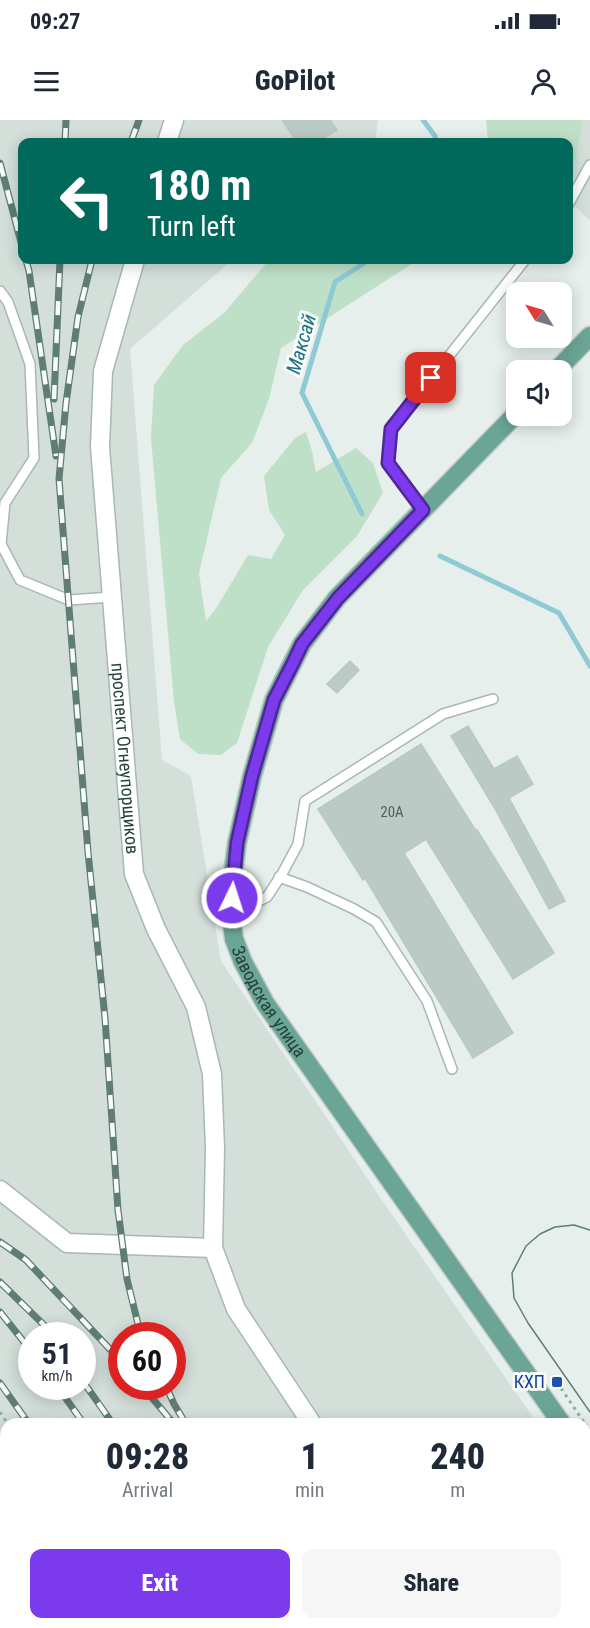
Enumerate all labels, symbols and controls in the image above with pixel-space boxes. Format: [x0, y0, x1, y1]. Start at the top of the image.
text: 09:27 [30, 9, 81, 34]
icon: menu [30, 65, 63, 98]
text: GoPilot [255, 65, 335, 97]
icon: person [527, 65, 560, 98]
text: 180 m [147, 161, 252, 210]
icon: left [48, 162, 126, 240]
text: Turn left [147, 211, 236, 243]
north arrow [506, 282, 572, 348]
map controls [506, 282, 572, 426]
water label: Максай [281, 311, 321, 377]
pin [405, 352, 456, 403]
button: sound [506, 360, 572, 426]
icon: arrive [414, 361, 447, 394]
street label: проспект Огнеупорщиков [107, 662, 143, 855]
house number: 20А [380, 803, 404, 821]
position arrow [200, 866, 264, 930]
street label: Заводская улица [228, 942, 311, 1061]
speed limit sign: 60 [108, 1322, 186, 1400]
text: 51 [42, 1336, 72, 1371]
text: km/h [42, 1367, 72, 1385]
place label: КХП [514, 1371, 545, 1392]
marker: КХП [550, 1375, 564, 1389]
text: 09:28 [106, 1436, 189, 1478]
text: 1 [301, 1436, 319, 1478]
text: 240 [430, 1436, 485, 1478]
text: Arrival [122, 1478, 173, 1502]
text: min [295, 1478, 324, 1502]
text: m [450, 1478, 465, 1502]
button: Exit [30, 1549, 290, 1618]
button: Share [302, 1549, 561, 1618]

